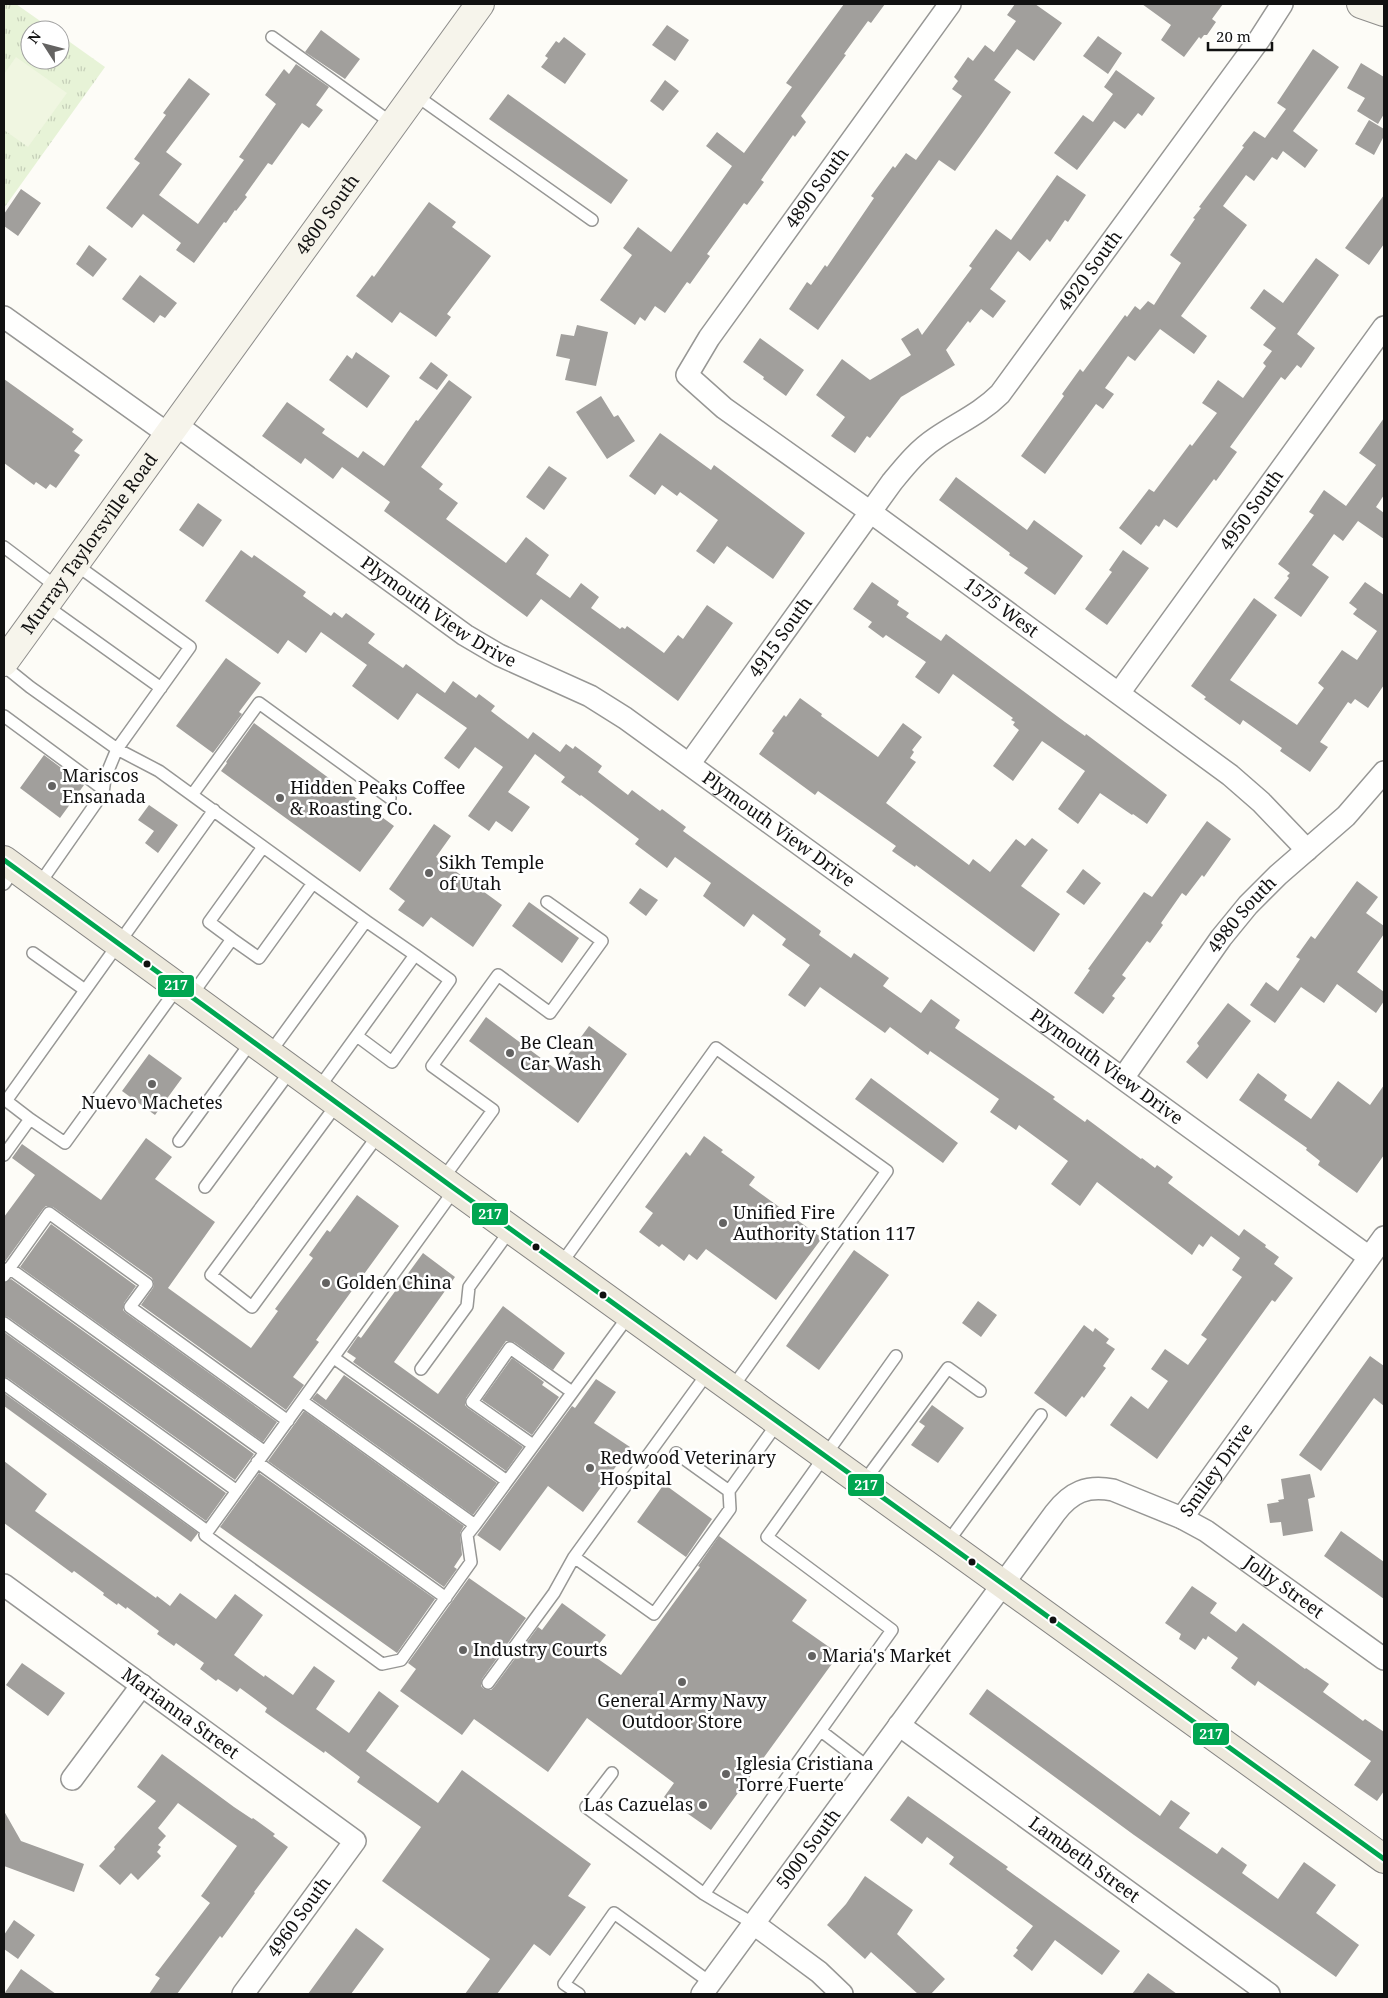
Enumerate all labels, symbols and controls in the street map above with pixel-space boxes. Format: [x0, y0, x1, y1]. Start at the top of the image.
north arrow [20, 20, 70, 70]
scale bar [1208, 20, 1272, 52]
text: 20 m [1216, 26, 1251, 46]
text: N [23, 27, 45, 47]
street label: 4890 South [779, 142, 854, 233]
street label: 4800 South [289, 169, 364, 259]
street label: 4920 South [1052, 225, 1127, 315]
street label: Murray Taylorsville Road [15, 448, 162, 638]
street label: 4950 South [1213, 464, 1288, 555]
street label: Plymouth View Drive [356, 550, 520, 672]
street label: 1575 West [960, 571, 1044, 642]
street label: 4915 South [742, 591, 817, 682]
place label: Mariscos Ensanada [62, 763, 146, 808]
street label: Plymouth View Drive [698, 765, 860, 892]
place label: Hidden Peaks Coffee & Roasting Co. [290, 775, 465, 820]
marker: Mariscos Ensanada [46, 780, 58, 792]
marker: Hidden Peaks Coffee & Roasting Co. [274, 792, 286, 804]
place label: Sikh Temple of Utah [439, 850, 544, 895]
marker: Sikh Temple of Utah [423, 867, 435, 879]
street label: 4980 South [1201, 871, 1281, 957]
unlabelled marker [142, 959, 152, 969]
line badge: 217 [157, 974, 195, 998]
text: 217 [164, 975, 188, 994]
street label: Plymouth View Drive [1026, 1003, 1188, 1130]
place label: Be Clean Car Wash [520, 1030, 602, 1075]
marker: Be Clean Car Wash [504, 1047, 516, 1059]
marker: Nuevo Machetes [146, 1078, 158, 1090]
place label: Nuevo Machetes [81, 1090, 223, 1114]
place label: Unified Fire Authority Station 117 [733, 1200, 916, 1245]
line badge: 217 [471, 1202, 509, 1226]
text: 217 [478, 1204, 502, 1223]
marker: Unified Fire Authority Station 117 [717, 1217, 729, 1229]
unlabelled marker [531, 1242, 541, 1252]
place label: Golden China [336, 1270, 452, 1294]
marker: Golden China [320, 1277, 332, 1289]
unlabelled marker [598, 1290, 608, 1300]
street label: Smiley Drive [1174, 1418, 1258, 1521]
place label: Redwood Veterinary Hospital [600, 1445, 777, 1490]
marker: Redwood Veterinary Hospital [584, 1462, 596, 1474]
line badge: 217 [847, 1473, 885, 1497]
text: 217 [854, 1475, 878, 1494]
street label: Jolly Street [1239, 1549, 1329, 1623]
unlabelled marker [967, 1557, 977, 1567]
unlabelled marker [1048, 1615, 1058, 1625]
place label: Industry Courts [473, 1637, 607, 1661]
place label: Maria's Market [822, 1643, 951, 1667]
marker: Industry Courts [457, 1644, 469, 1656]
marker: Maria's Market [806, 1650, 818, 1662]
street label: Marianna Street [117, 1662, 244, 1764]
marker: General Army Navy Outdoor Store [676, 1676, 688, 1688]
place label: General Army Navy Outdoor Store [597, 1688, 768, 1733]
line badge: 217 [1192, 1722, 1230, 1746]
text: 217 [1199, 1724, 1223, 1743]
place label: Iglesia Cristiana Torre Fuerte [736, 1751, 874, 1796]
marker: Iglesia Cristiana Torre Fuerte [720, 1768, 732, 1780]
place label: Las Cazuelas [584, 1792, 693, 1816]
marker: Las Cazuelas [697, 1799, 709, 1811]
street label: 5000 South [770, 1803, 845, 1893]
street label: Lambeth Street [1024, 1810, 1145, 1907]
street label: 4960 South [261, 1871, 336, 1962]

